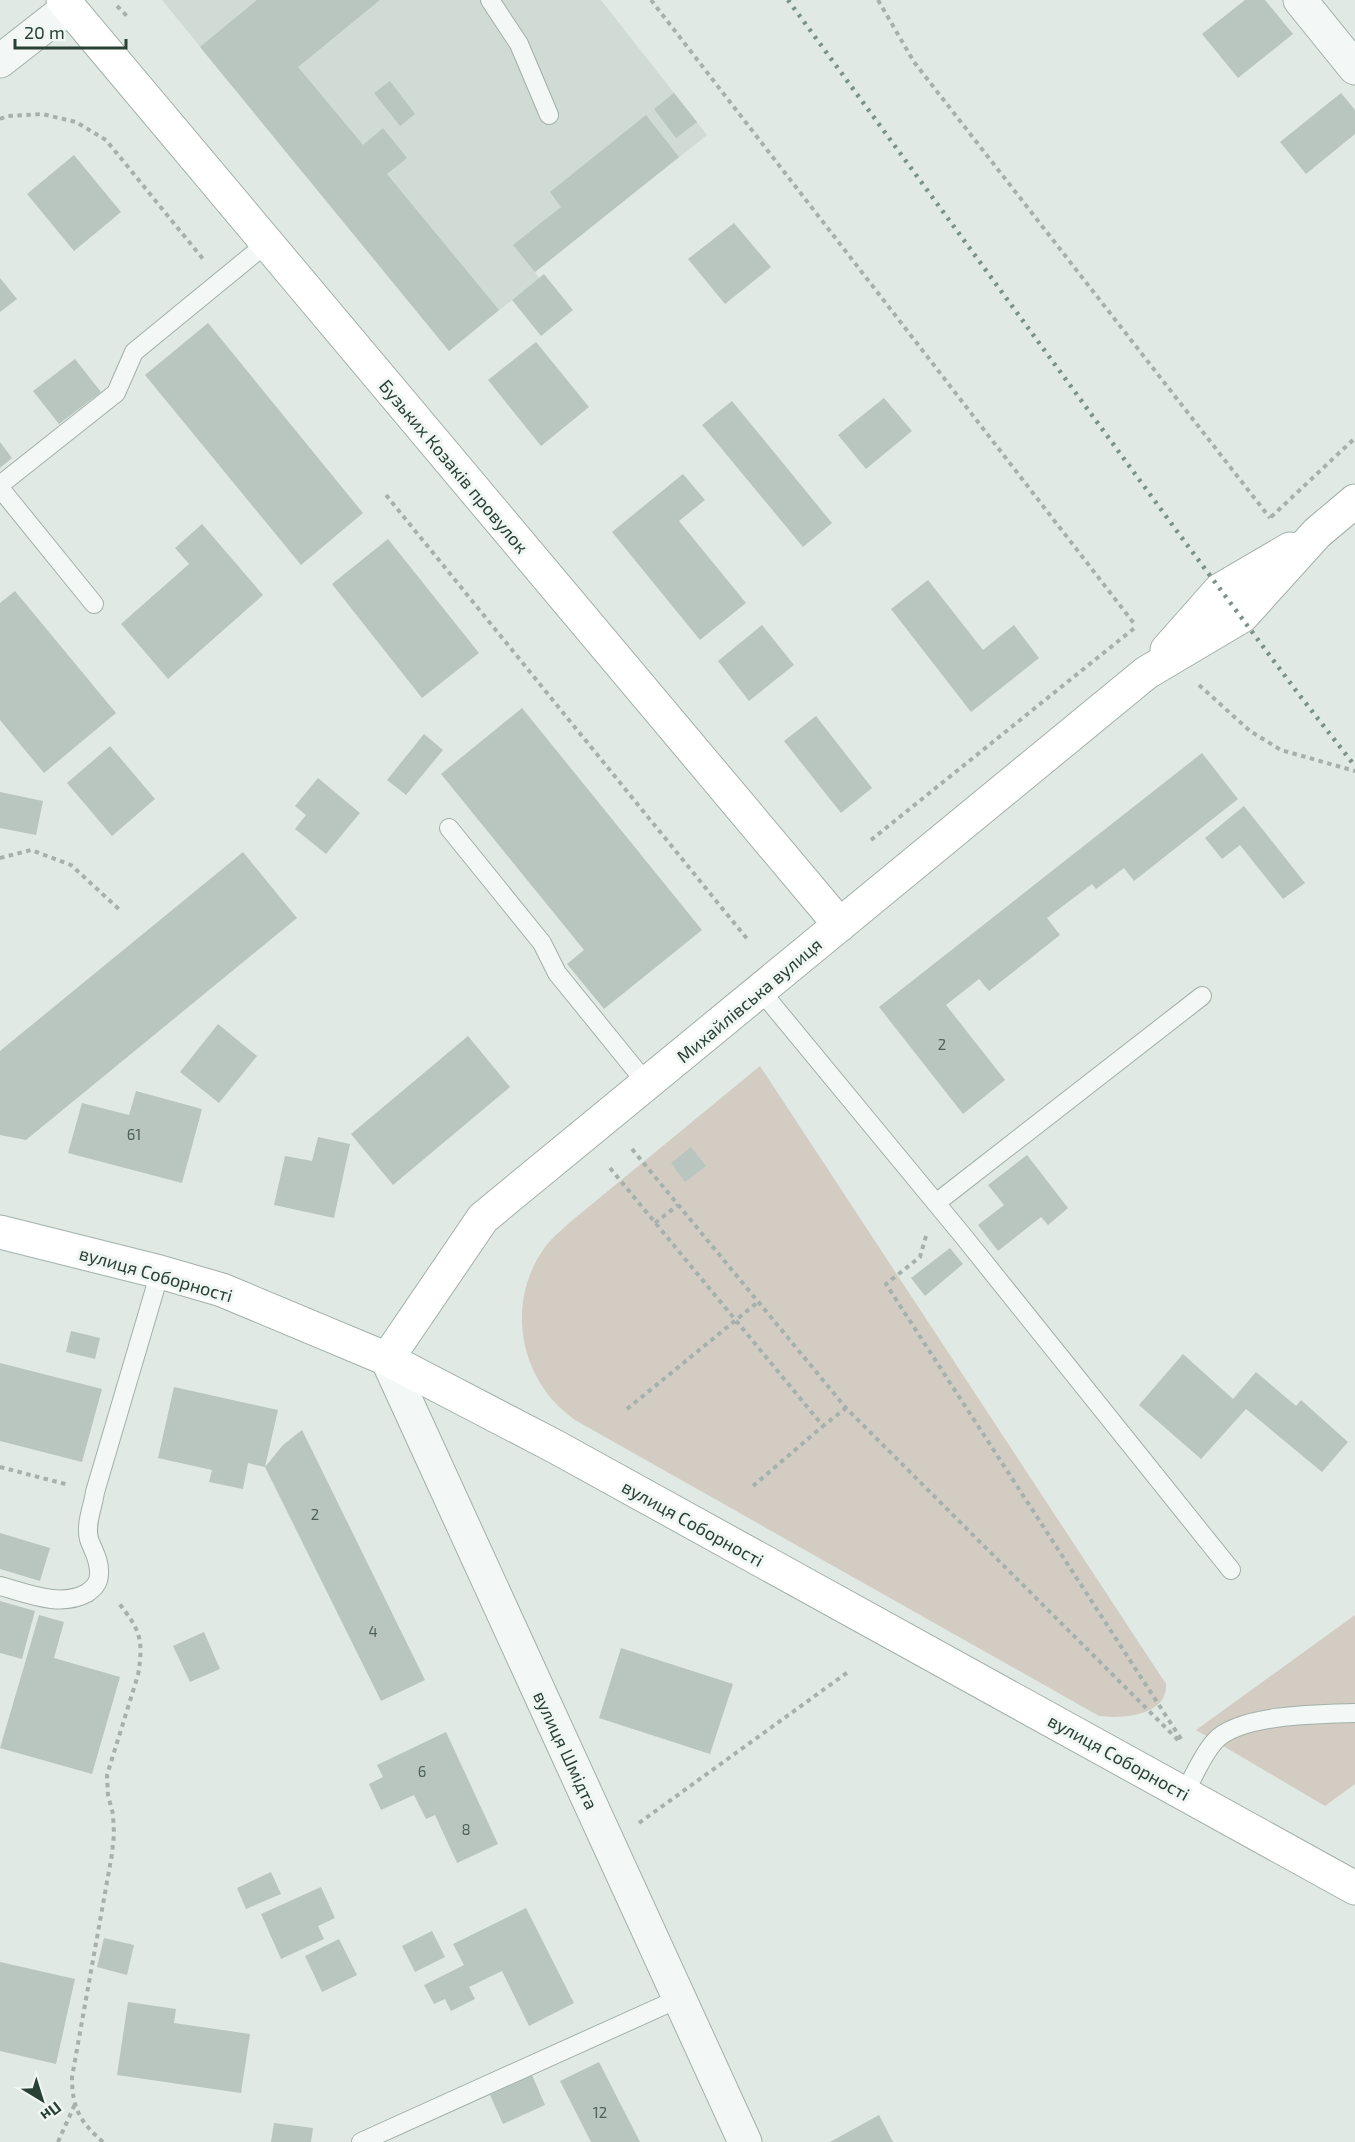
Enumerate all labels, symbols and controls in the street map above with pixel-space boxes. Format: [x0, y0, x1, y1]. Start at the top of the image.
scale bar [15, 12, 126, 50]
text: 20 m [24, 21, 65, 43]
street label: Бузьких Козаків провулок [375, 375, 533, 558]
street label: Михайлівська вулиця [672, 933, 826, 1067]
house number: 2 [938, 1035, 946, 1053]
house number: 61 [127, 1125, 141, 1143]
street label: вулиця Соборності [77, 1242, 235, 1306]
street label: вулиця Соборності [618, 1475, 768, 1571]
house number: 2 [311, 1505, 319, 1523]
house number: 4 [368, 1622, 378, 1640]
street label: вулиця Шмідта [529, 1687, 603, 1813]
street label: вулиця Соборності [1044, 1709, 1194, 1805]
house number: 6 [418, 1762, 426, 1780]
house number: 8 [461, 1820, 471, 1838]
north arrow [12, 2070, 72, 2130]
text: Пн [37, 2098, 66, 2126]
house number: 12 [593, 2103, 607, 2121]

